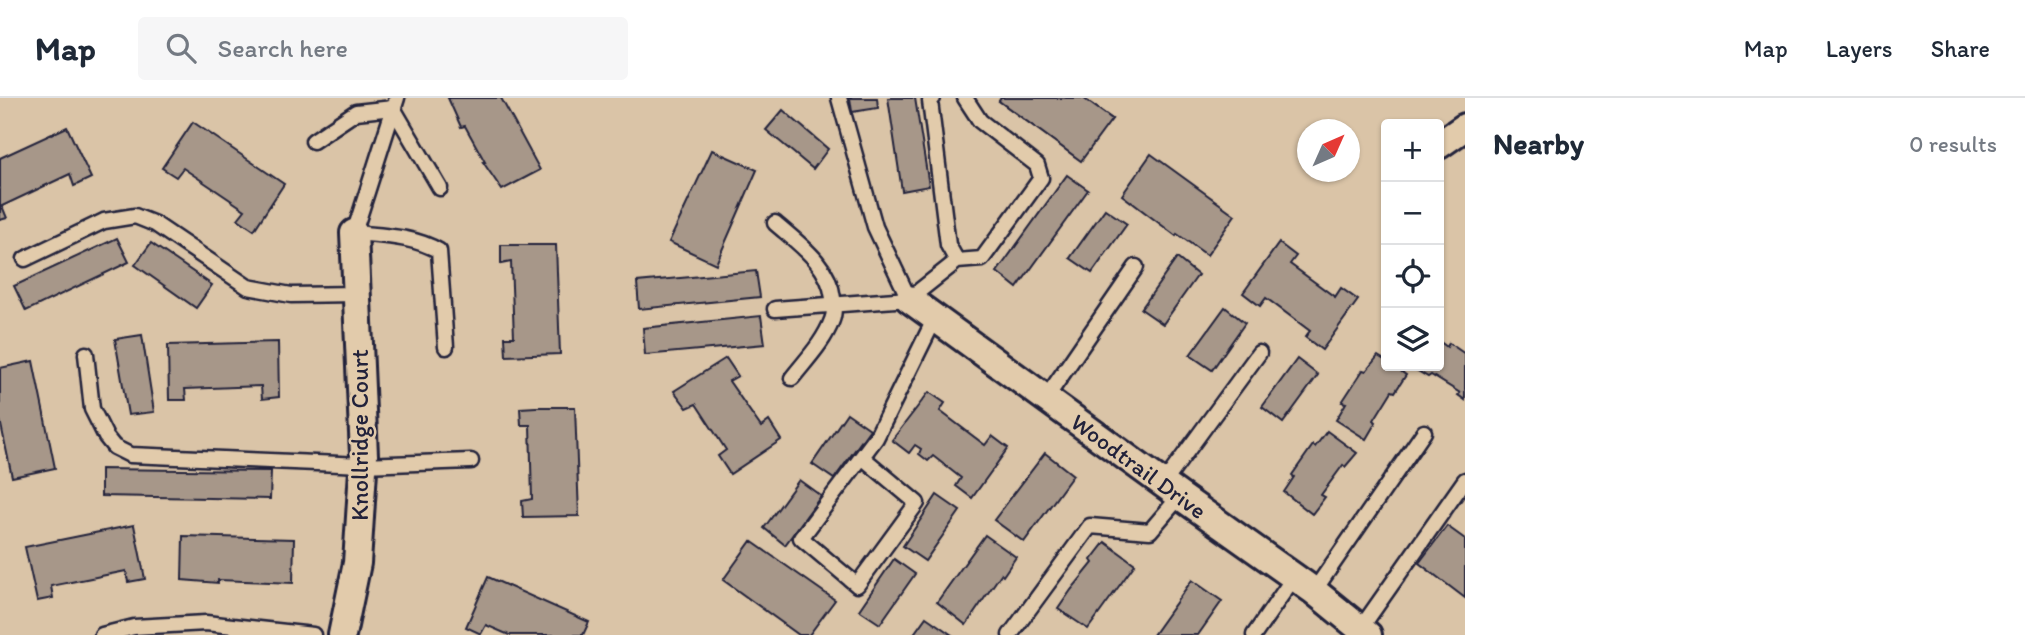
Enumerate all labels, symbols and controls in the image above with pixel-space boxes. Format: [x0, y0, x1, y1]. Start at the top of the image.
search box [138, 17, 628, 80]
text: Map [35, 29, 96, 68]
icon: search [162, 29, 200, 67]
text: Search here [218, 32, 348, 64]
text: Map [1744, 34, 1788, 63]
text: Layers [1826, 34, 1893, 63]
text: Share [1931, 34, 1990, 63]
north arrow [1297, 119, 1360, 182]
map controls [1381, 119, 1444, 371]
button: + [1381, 119, 1444, 182]
text: Nearby [1493, 125, 1584, 162]
text: 0 results [1909, 130, 1997, 158]
button: − [1381, 182, 1444, 245]
button: locate [1381, 245, 1444, 308]
button: layers [1381, 308, 1444, 371]
street label: Knollridge Court [345, 349, 374, 521]
street label: Woodtrail Drive [1066, 407, 1212, 525]

